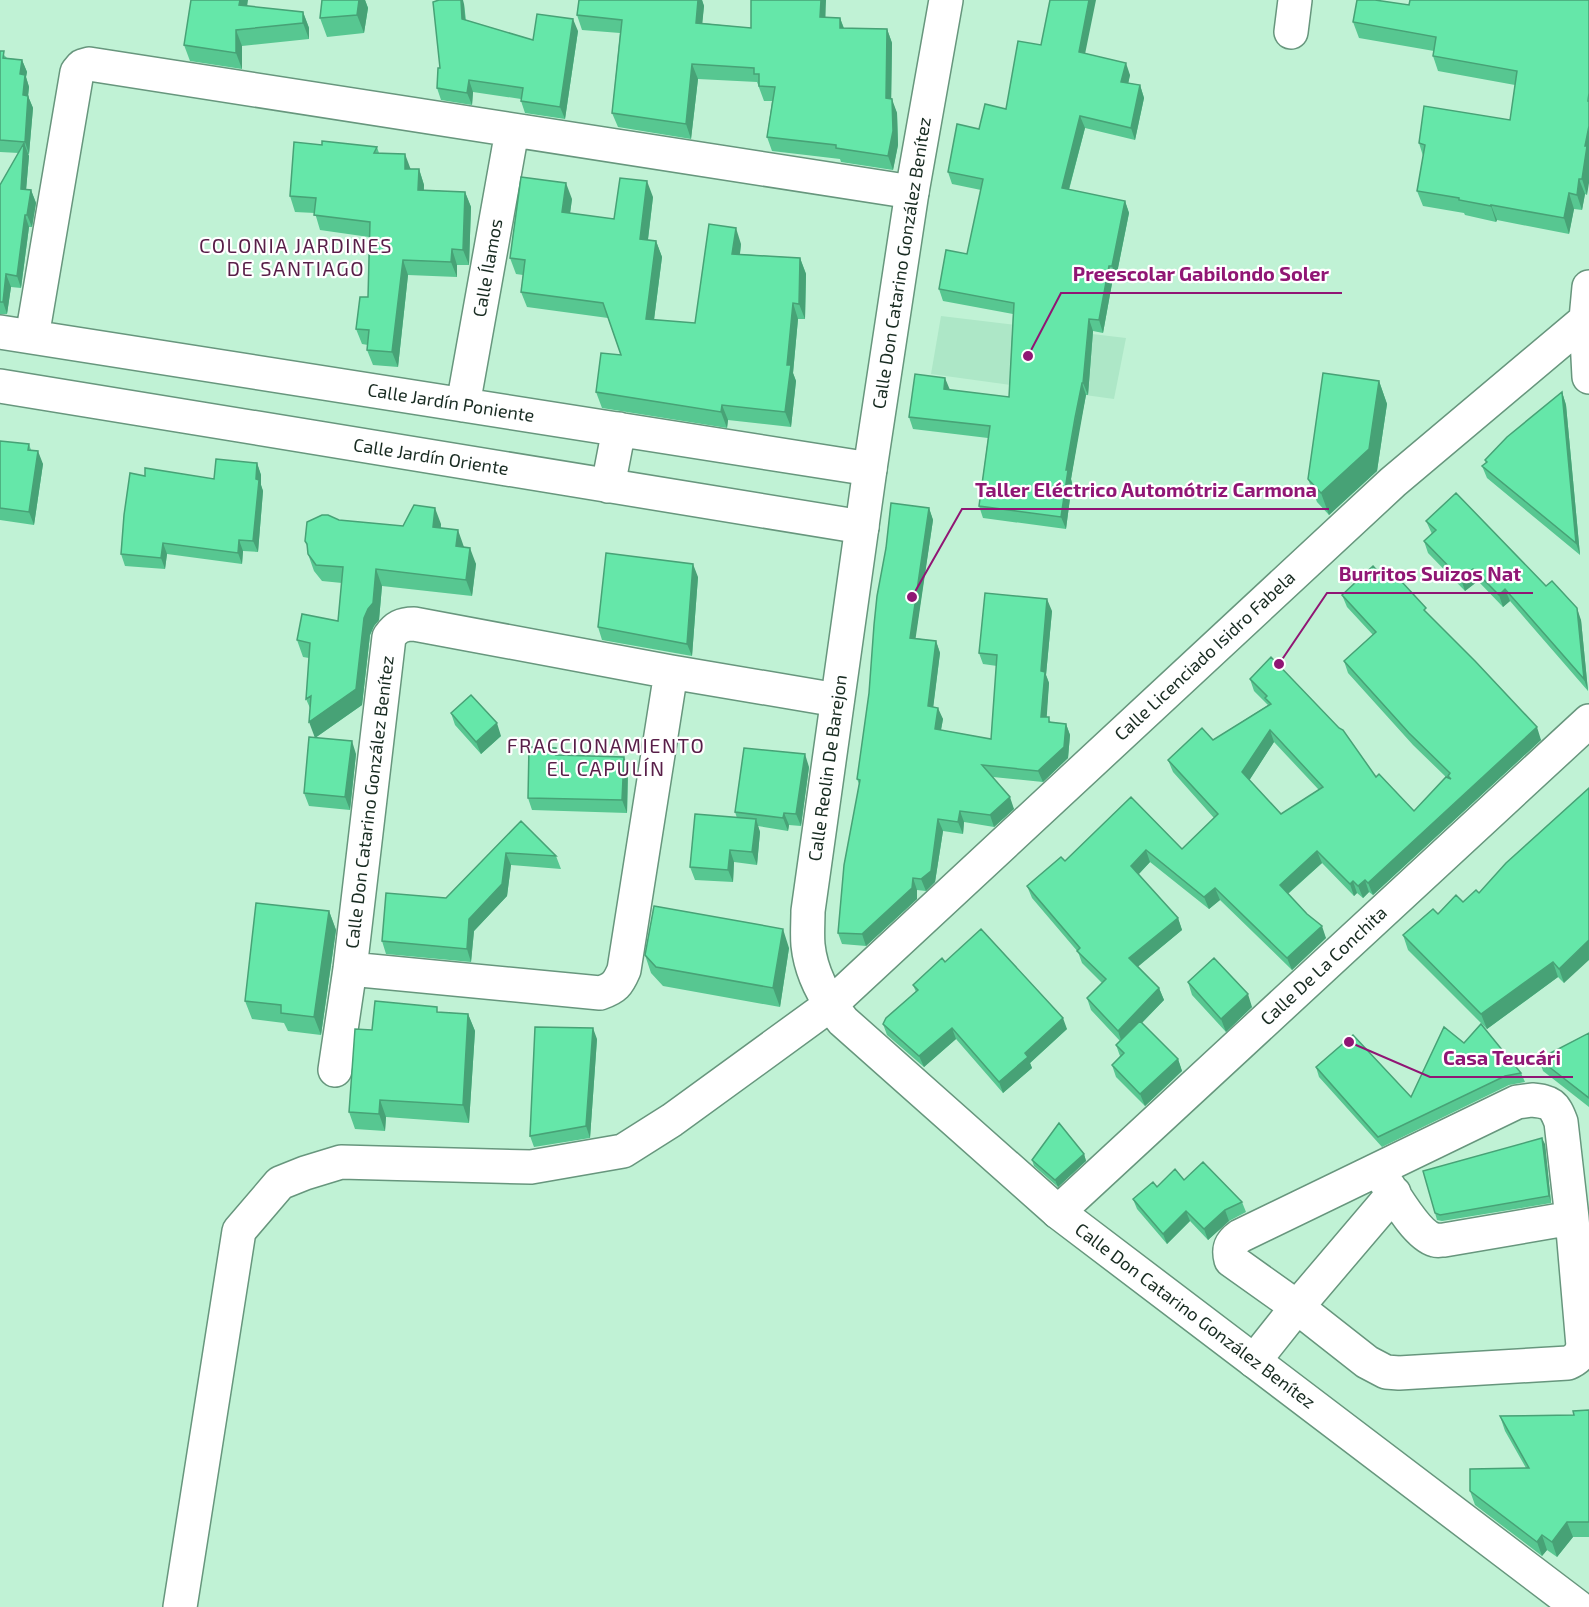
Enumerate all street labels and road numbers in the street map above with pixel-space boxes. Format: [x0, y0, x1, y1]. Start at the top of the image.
street label: Calle Don Catarino González Benítez [867, 115, 935, 410]
street label: Calle Ílamos [468, 217, 506, 319]
street label: Calle Jardín Poniente [366, 378, 536, 426]
street label: Calle Jardín Oriente [352, 433, 510, 479]
street label: Calle Licenciado Isidro Fabela [1109, 566, 1299, 745]
street label: Calle Don Catarino González Benítez [340, 654, 398, 950]
street label: Calle Reolin De Barejon [803, 673, 851, 863]
street label: Calle De La Conchita [1256, 901, 1391, 1029]
street label: Calle Don Catarino González Benítez [1071, 1218, 1320, 1413]

